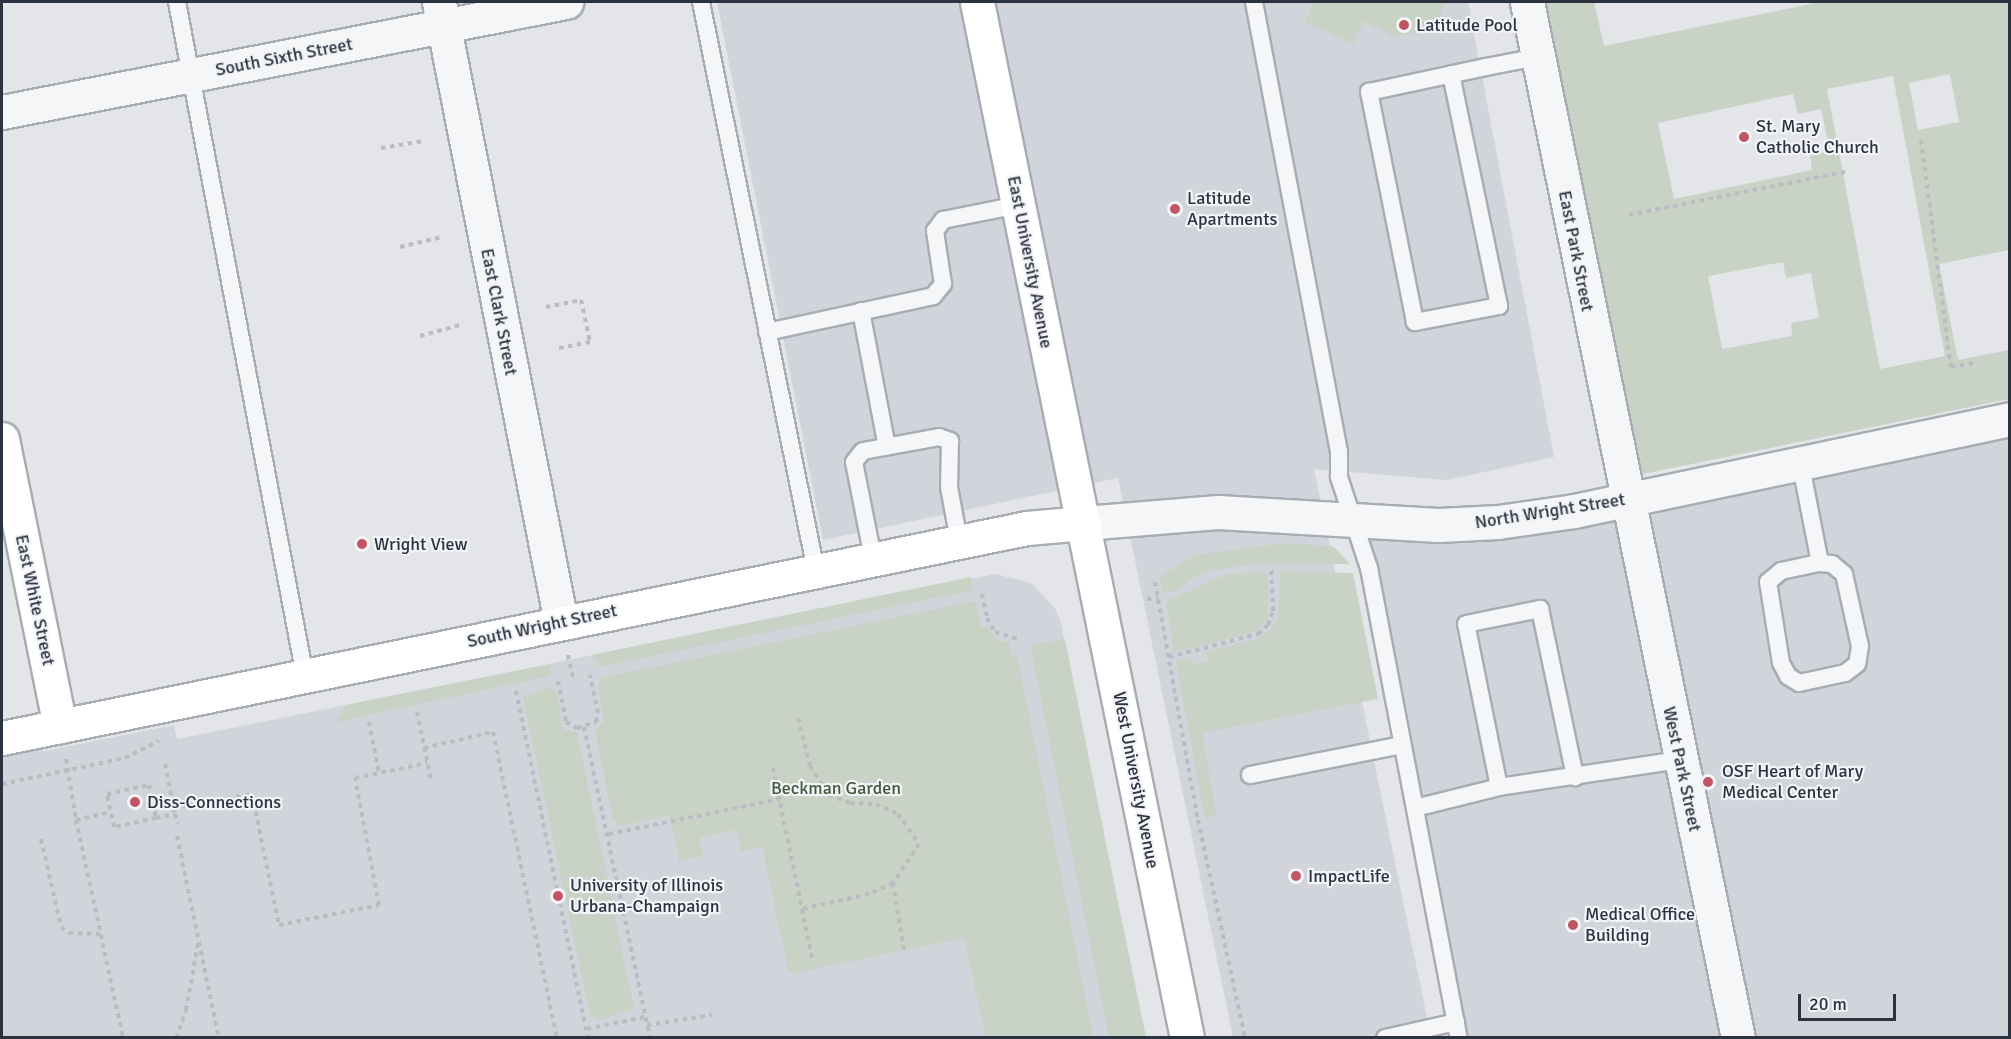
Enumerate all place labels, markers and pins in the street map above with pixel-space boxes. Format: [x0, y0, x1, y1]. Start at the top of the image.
place label: Latitude Pool [1416, 14, 1518, 36]
marker: Latitude Pool [1397, 18, 1411, 32]
place label: St. Mary Catholic Church [1756, 116, 1879, 158]
marker: St. Mary Catholic Church [1737, 130, 1751, 144]
place label: Latitude Apartments [1187, 188, 1277, 230]
marker: Latitude Apartments [1168, 202, 1182, 216]
place label: Wright View [374, 533, 467, 555]
marker: Wright View [355, 537, 369, 551]
place label: OSF Heart of Mary Medical Center [1722, 761, 1863, 804]
marker: OSF Heart of Mary Medical Center [1699, 773, 1717, 791]
place label: Diss-Connections [147, 791, 281, 813]
marker: Diss-Connections [128, 795, 142, 809]
place label: ImpactLife [1308, 865, 1390, 887]
marker: ImpactLife [1289, 869, 1303, 883]
place label: University of Illinois Urbana-Champaign [570, 875, 723, 918]
marker: University of Illinois Urbana-Champaign [551, 889, 565, 903]
place label: Medical Office Building [1585, 904, 1695, 946]
marker: Medical Office Building [1566, 918, 1580, 932]

